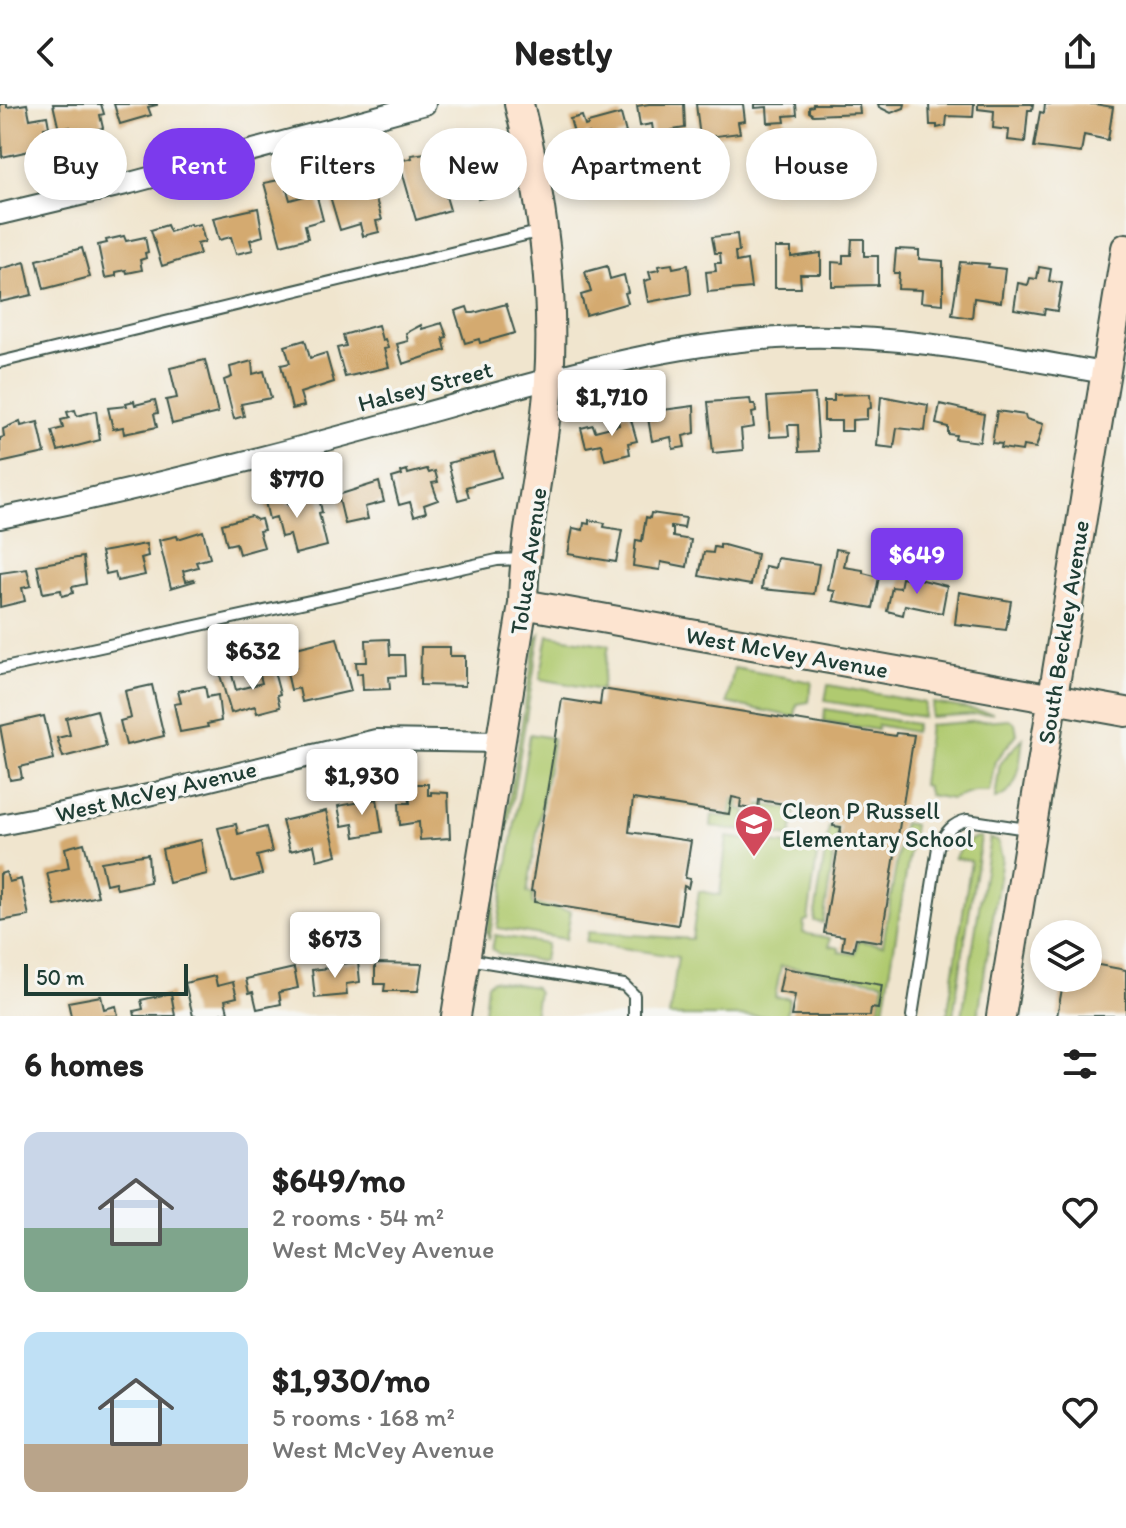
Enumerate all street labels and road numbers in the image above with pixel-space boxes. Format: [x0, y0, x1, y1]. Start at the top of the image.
street label: Halsey Street [354, 354, 496, 418]
street label: Toluca Avenue [503, 486, 553, 636]
street label: South Beckley Avenue [1031, 518, 1095, 746]
street label: West McVey Avenue [683, 620, 891, 684]
street label: West McVey Avenue [53, 754, 259, 828]

